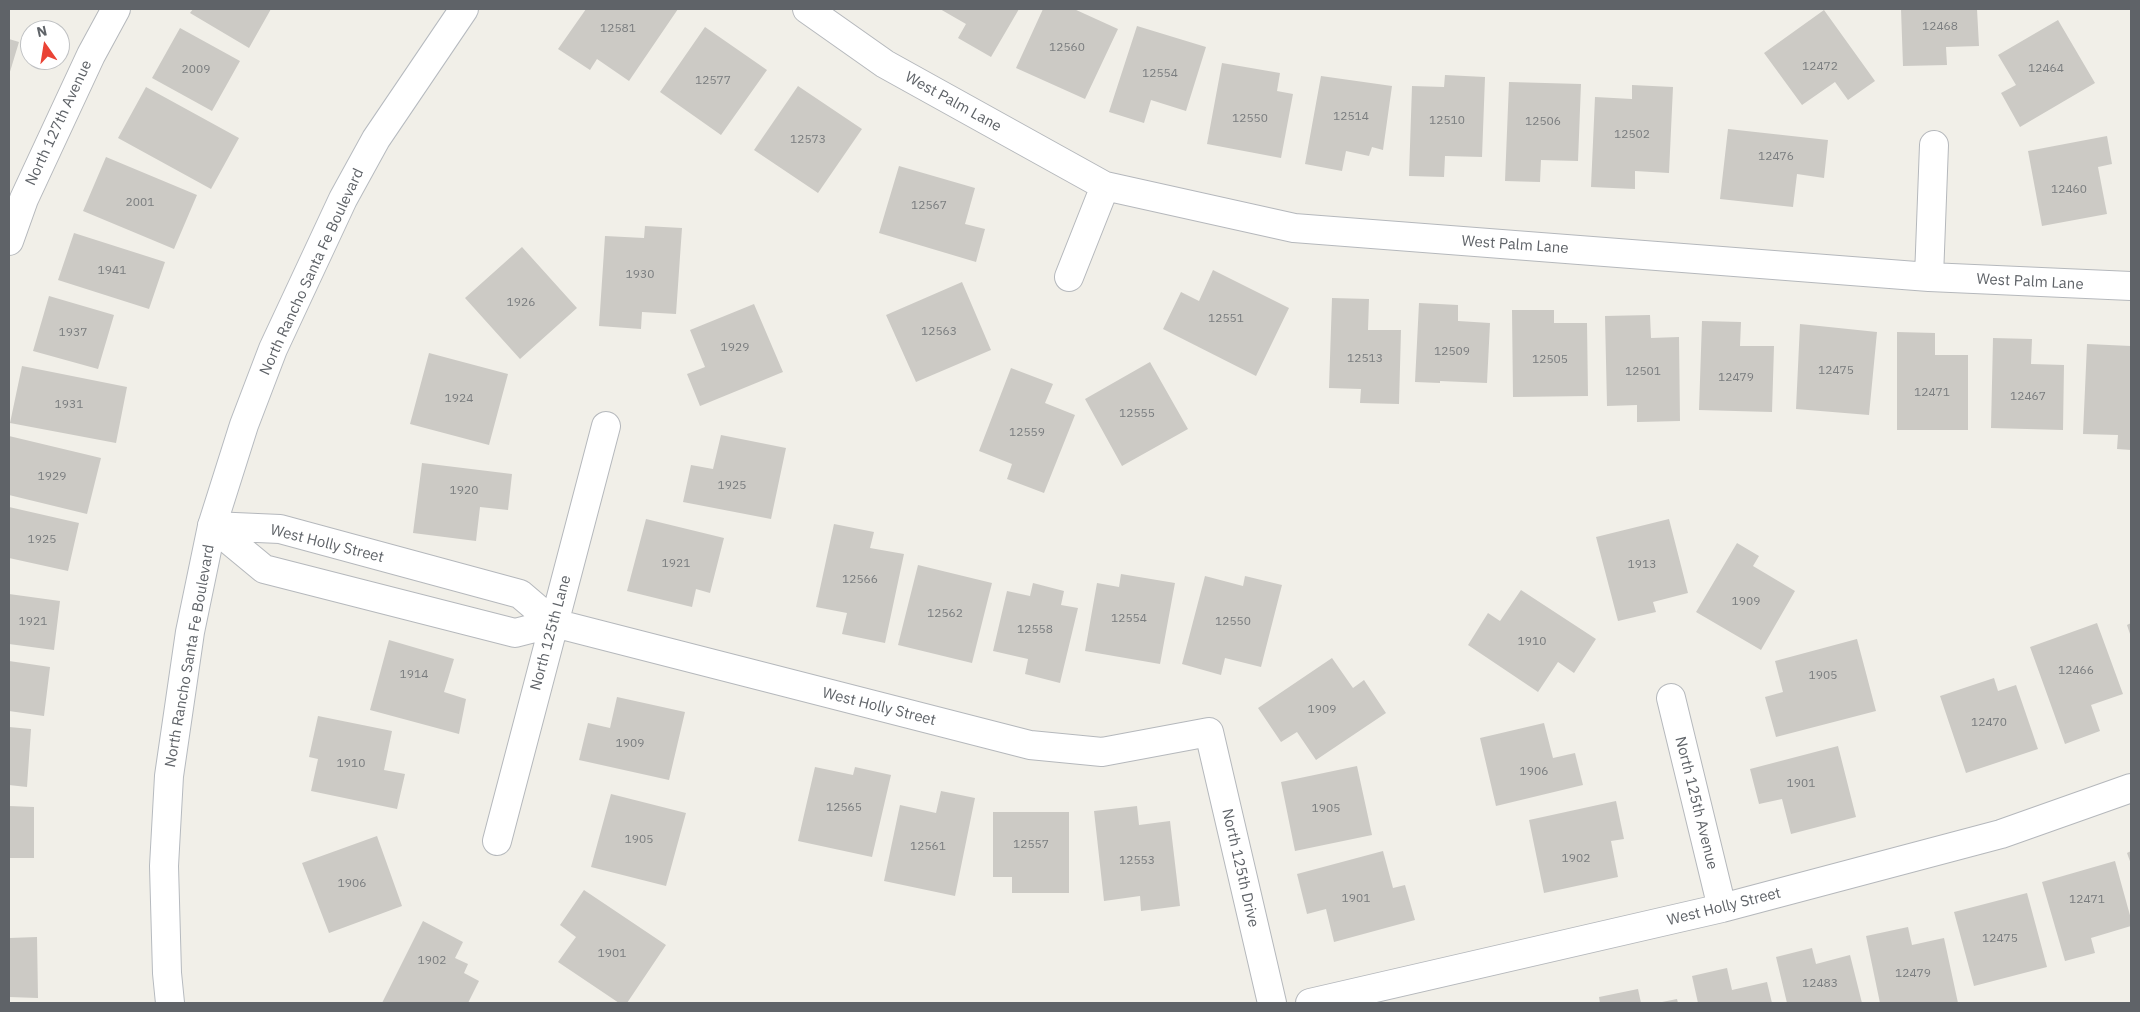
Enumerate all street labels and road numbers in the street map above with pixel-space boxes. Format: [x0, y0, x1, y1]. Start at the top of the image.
street label: North 127th Avenue [22, 57, 96, 189]
street label: West Palm Lane [902, 68, 1004, 136]
street label: North Rancho Santa Fe Boulevard [256, 166, 368, 378]
street label: West Palm Lane [1461, 232, 1569, 258]
street label: West Palm Lane [1976, 270, 2084, 294]
street label: West Holly Street [268, 521, 386, 567]
street label: North Rancho Santa Fe Boulevard [162, 543, 218, 769]
street label: North 125th Lane [527, 573, 575, 693]
street label: West Holly Street [820, 684, 938, 730]
street label: North 125th Avenue [1671, 735, 1721, 871]
street label: North 125th Drive [1218, 807, 1262, 929]
street label: West Holly Street [1665, 884, 1783, 930]

